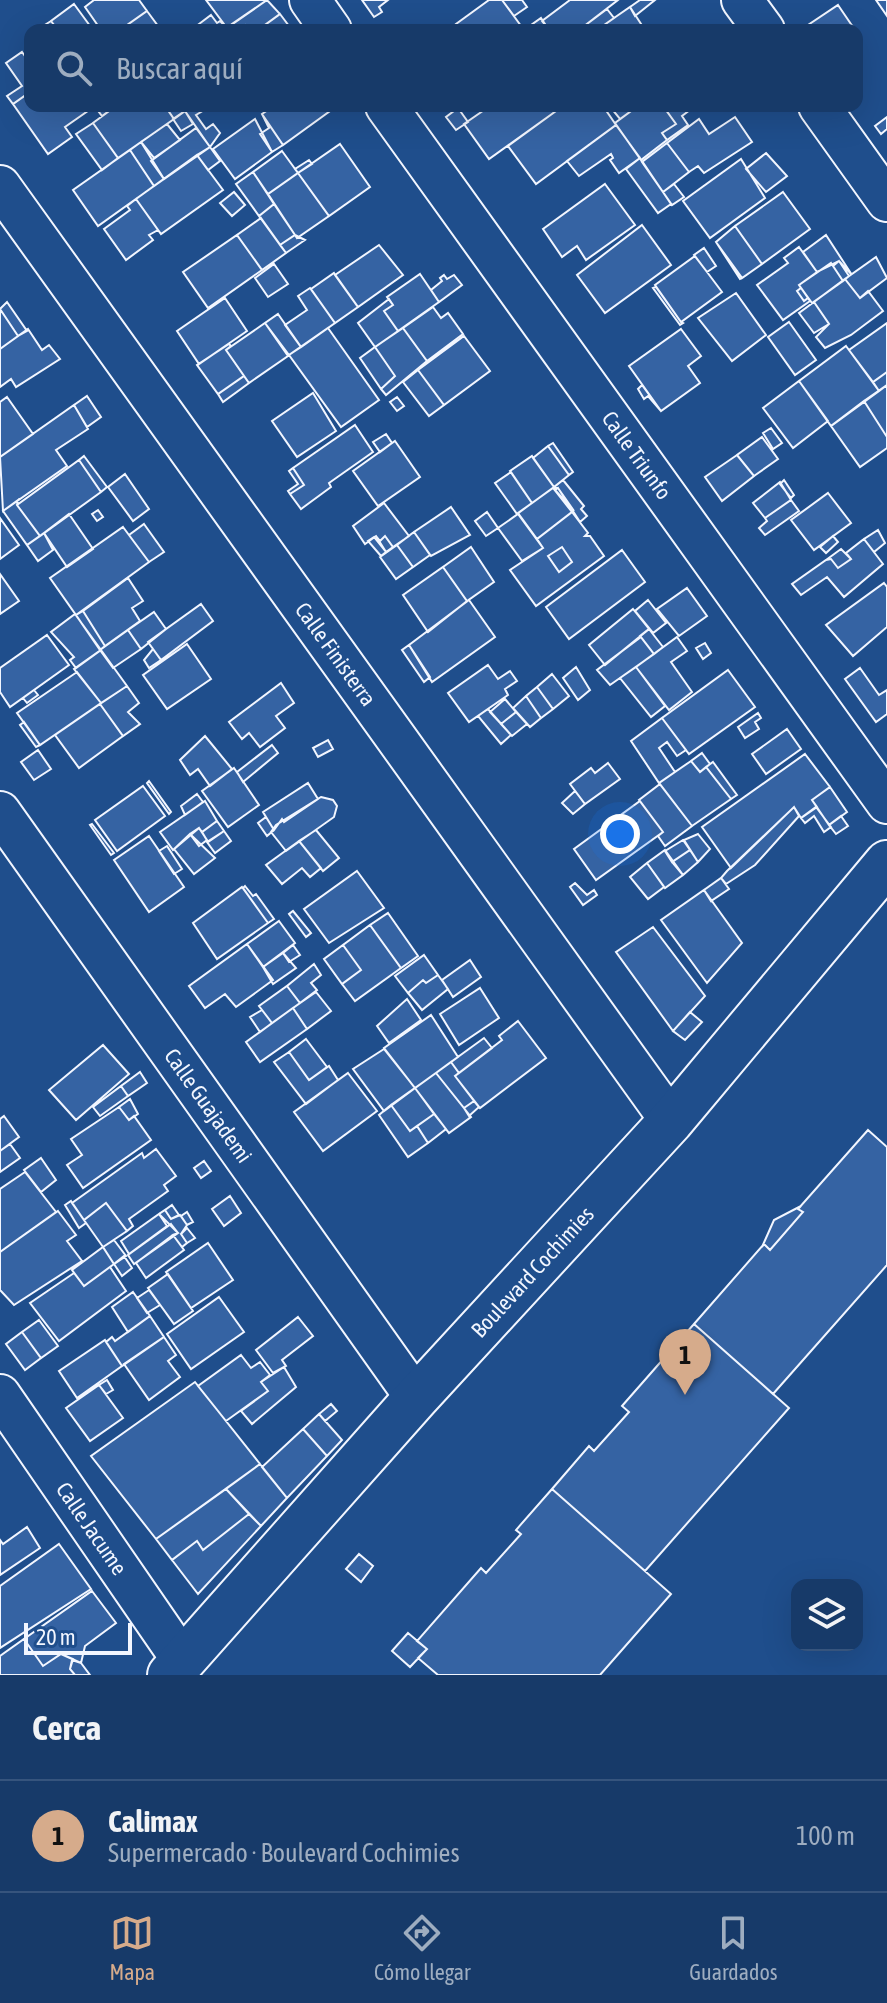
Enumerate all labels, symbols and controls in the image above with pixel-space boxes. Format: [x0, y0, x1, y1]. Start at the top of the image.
search box [24, 24, 863, 112]
icon: search [52, 46, 96, 90]
text: Buscar aquí [116, 51, 243, 85]
street label: Calle Triunfo [597, 406, 677, 504]
street label: Calle Finisterra [290, 597, 382, 711]
your location [600, 814, 640, 854]
street label: Calle Guajademi [159, 1043, 258, 1168]
street label: Boulevard Cochimies [465, 1201, 599, 1343]
pin: 1 [659, 1329, 711, 1395]
street label: Calle Jacume [51, 1477, 133, 1580]
map controls [791, 1579, 863, 1651]
button: layers [791, 1579, 863, 1651]
scale bar [24, 1619, 132, 1655]
text: 20 m [36, 1624, 76, 1650]
text: Cerca [32, 1708, 101, 1747]
text: Calimax [108, 1804, 198, 1838]
text: 1 [52, 1821, 64, 1851]
text: 100 m [796, 1821, 855, 1851]
text: Supermercado · Boulevard Cochimies [108, 1838, 460, 1868]
tab: Mapa [109, 1911, 155, 1985]
tab: Cómo llegar [374, 1911, 471, 1985]
tab: Guardados [689, 1911, 778, 1985]

